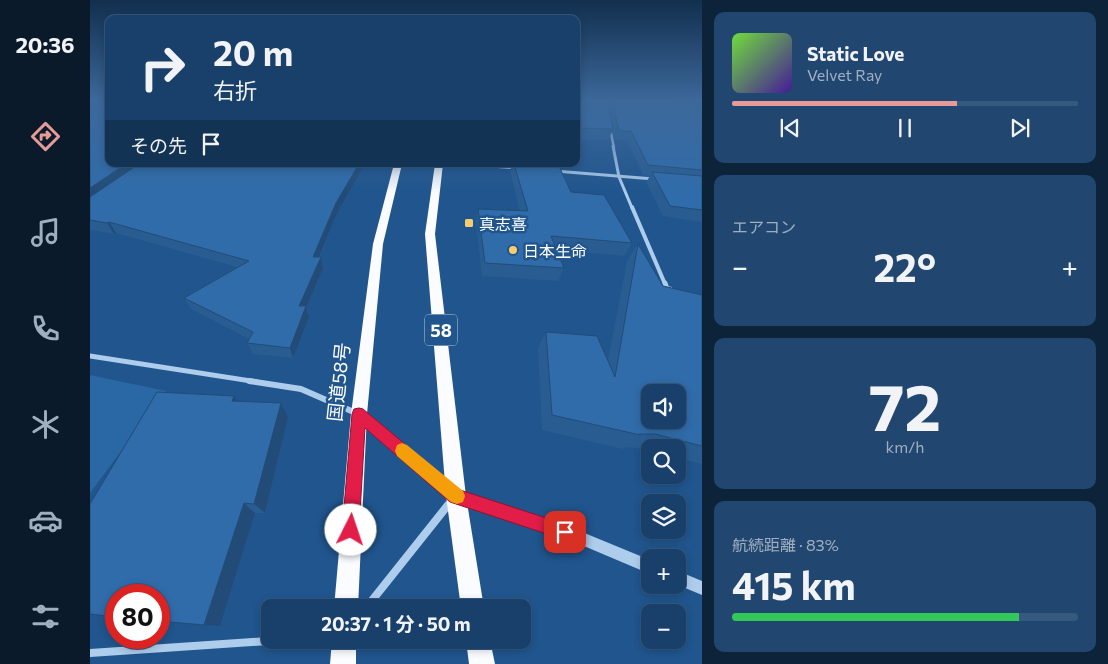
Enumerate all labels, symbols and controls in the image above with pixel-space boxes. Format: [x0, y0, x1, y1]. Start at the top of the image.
text: 20 m [213, 30, 293, 73]
text: 20:36 [15, 31, 75, 58]
icon: right [130, 35, 195, 100]
text: Static Love [807, 42, 904, 65]
text: Velvet Ray [807, 65, 882, 84]
text: 右折 [213, 77, 257, 104]
icon: previous [776, 114, 804, 142]
icon: pause [891, 114, 919, 142]
icon: next [1006, 114, 1034, 142]
icon: directions [28, 119, 63, 154]
icon: arrive [197, 130, 225, 158]
text: その先 [130, 134, 187, 157]
place label: 真志喜 [479, 214, 527, 233]
icon: music [28, 215, 63, 250]
marker: 真志喜 [463, 217, 475, 229]
text: エアコン [732, 217, 796, 236]
place label: 日本生命 [523, 241, 587, 260]
text: 22° [873, 243, 936, 290]
marker: 日本生命 [507, 244, 519, 256]
text: − [732, 249, 748, 283]
text: + [1062, 249, 1078, 283]
icon: phone [28, 311, 63, 346]
road number: 58 [425, 314, 457, 346]
street label: 国道58号 [322, 341, 354, 423]
text: 72 [869, 365, 941, 444]
map controls [641, 384, 686, 649]
button: sound [641, 384, 686, 429]
icon: climate [28, 407, 63, 442]
text: km/h [886, 437, 924, 456]
button: search [641, 439, 686, 484]
button: layers [641, 494, 686, 539]
icon: car [28, 503, 63, 538]
position arrow [324, 503, 376, 555]
pin [544, 511, 586, 553]
icon: arrive [551, 518, 579, 546]
text: 航続距離 · 83% [732, 535, 839, 554]
button: + [641, 549, 686, 594]
text: 415 km [732, 561, 856, 608]
speed limit sign: 80 [105, 584, 170, 649]
icon: filters [28, 599, 63, 634]
button: − [641, 604, 686, 649]
text: 20:37 · 1 分 · 50 m [321, 612, 471, 635]

